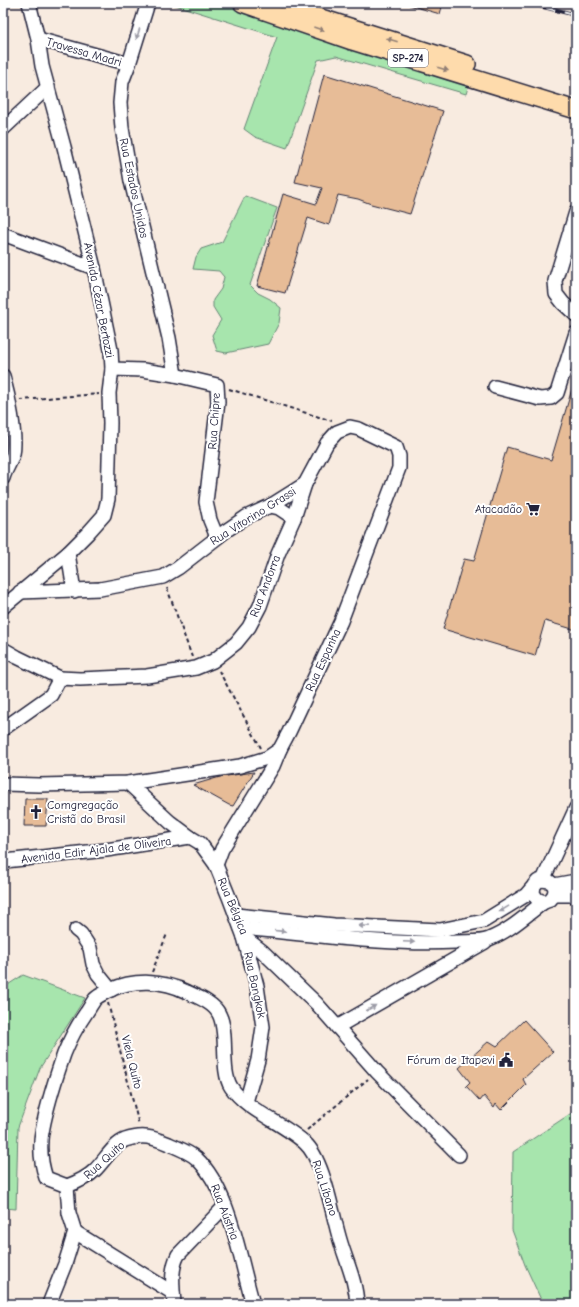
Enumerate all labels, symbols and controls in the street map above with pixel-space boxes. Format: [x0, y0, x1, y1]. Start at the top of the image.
one-way arrow [313, 27, 325, 33]
one-way arrow [135, 28, 141, 40]
street label: Travessa Madri [45, 35, 123, 69]
one-way arrow [386, 37, 398, 43]
road number: SP-274 [388, 49, 428, 67]
one-way arrow [437, 66, 449, 72]
street label: Rua Estados Unidos [117, 137, 151, 239]
street label: Avenida Cézar Bertozzi [81, 241, 117, 359]
street label: Rua Chipre [205, 392, 223, 450]
street label: Rua Vitorino Grassi [207, 484, 299, 548]
supermarket icon: Atacadão [525, 501, 541, 517]
place label: Atacadão [475, 502, 522, 516]
street label: Rua Andorra [247, 553, 283, 619]
street label: Rua Espanha [302, 626, 344, 694]
place label: Comgregação Cristã do Brasil [47, 798, 125, 826]
church icon: Comgregação Cristã do Brasil [28, 804, 44, 820]
street label: Avenida Edir Ajala de Oliveira [20, 834, 172, 866]
street label: Rua Bélgica [215, 875, 251, 937]
one-way arrow [498, 906, 510, 913]
one-way arrow [358, 923, 370, 930]
one-way arrow [274, 928, 286, 934]
one-way arrow [403, 939, 415, 946]
street label: Rua Bangkok [241, 950, 269, 1020]
one-way arrow [365, 1004, 377, 1011]
street label: Viela Quito [119, 1034, 145, 1090]
public building icon: Fórum de Itapevi [498, 1052, 514, 1068]
place label: Fórum de Itapevi [407, 1053, 495, 1067]
street label: Rua Quito [81, 1138, 127, 1182]
street label: Rua Líbano [309, 1158, 341, 1218]
street label: Rua Aústria [208, 1182, 242, 1242]

